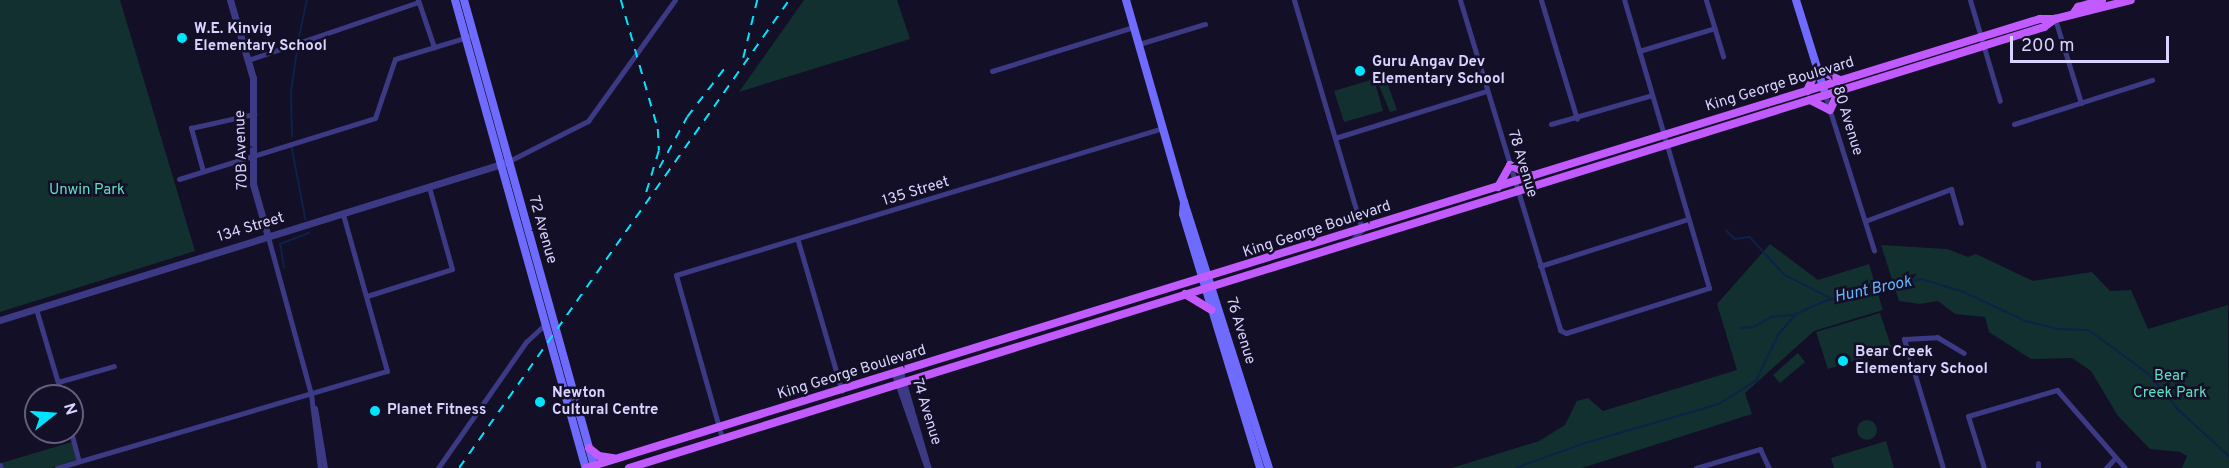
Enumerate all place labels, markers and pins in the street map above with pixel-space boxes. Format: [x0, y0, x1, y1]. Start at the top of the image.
place label: W.E. Kinvig Elementary School [194, 20, 327, 55]
marker: W.E. Kinvig Elementary School [175, 31, 189, 45]
place label: Guru Angav Dev Elementary School [1372, 53, 1505, 88]
marker: Guru Angav Dev Elementary School [1353, 64, 1367, 78]
place label: Bear Creek Elementary School [1855, 343, 1988, 378]
marker: Bear Creek Elementary School [1836, 354, 1850, 368]
place label: Newton Cultural Centre [552, 384, 658, 419]
marker: Newton Cultural Centre [533, 395, 547, 409]
place label: Planet Fitness [387, 402, 486, 420]
marker: Planet Fitness [368, 404, 382, 418]

